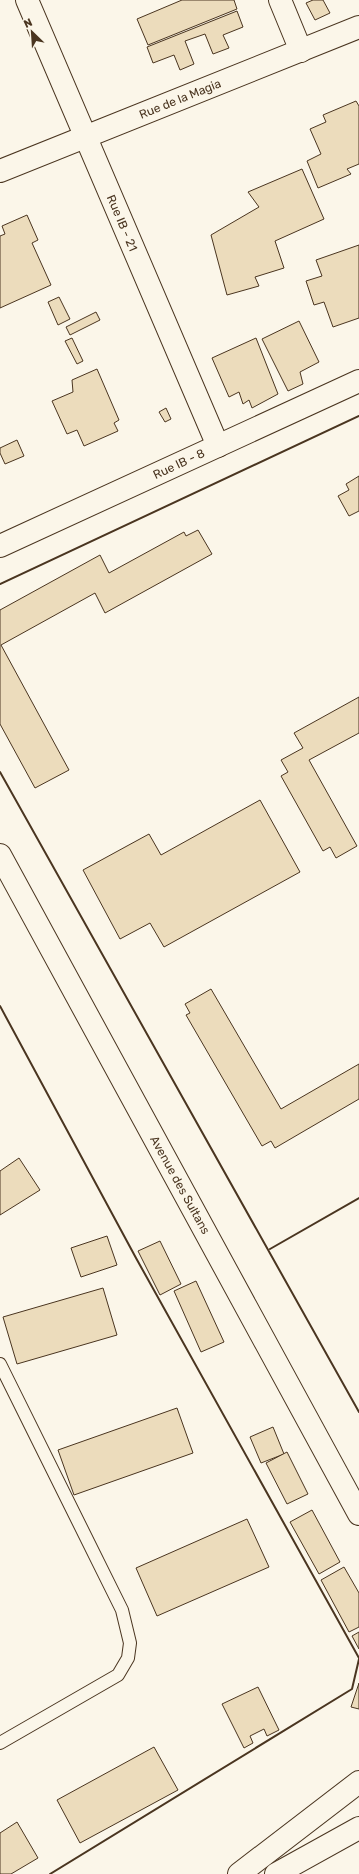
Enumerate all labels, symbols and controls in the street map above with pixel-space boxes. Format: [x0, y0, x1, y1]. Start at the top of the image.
north arrow [12, 12, 52, 52]
text: N [22, 16, 34, 31]
street label: Rue de la Magia [137, 76, 223, 122]
street label: Rue IB - 21 [104, 193, 140, 253]
street label: Rue IB - 8 [151, 446, 207, 482]
street label: Avenue des Sultans [147, 1133, 213, 1237]

